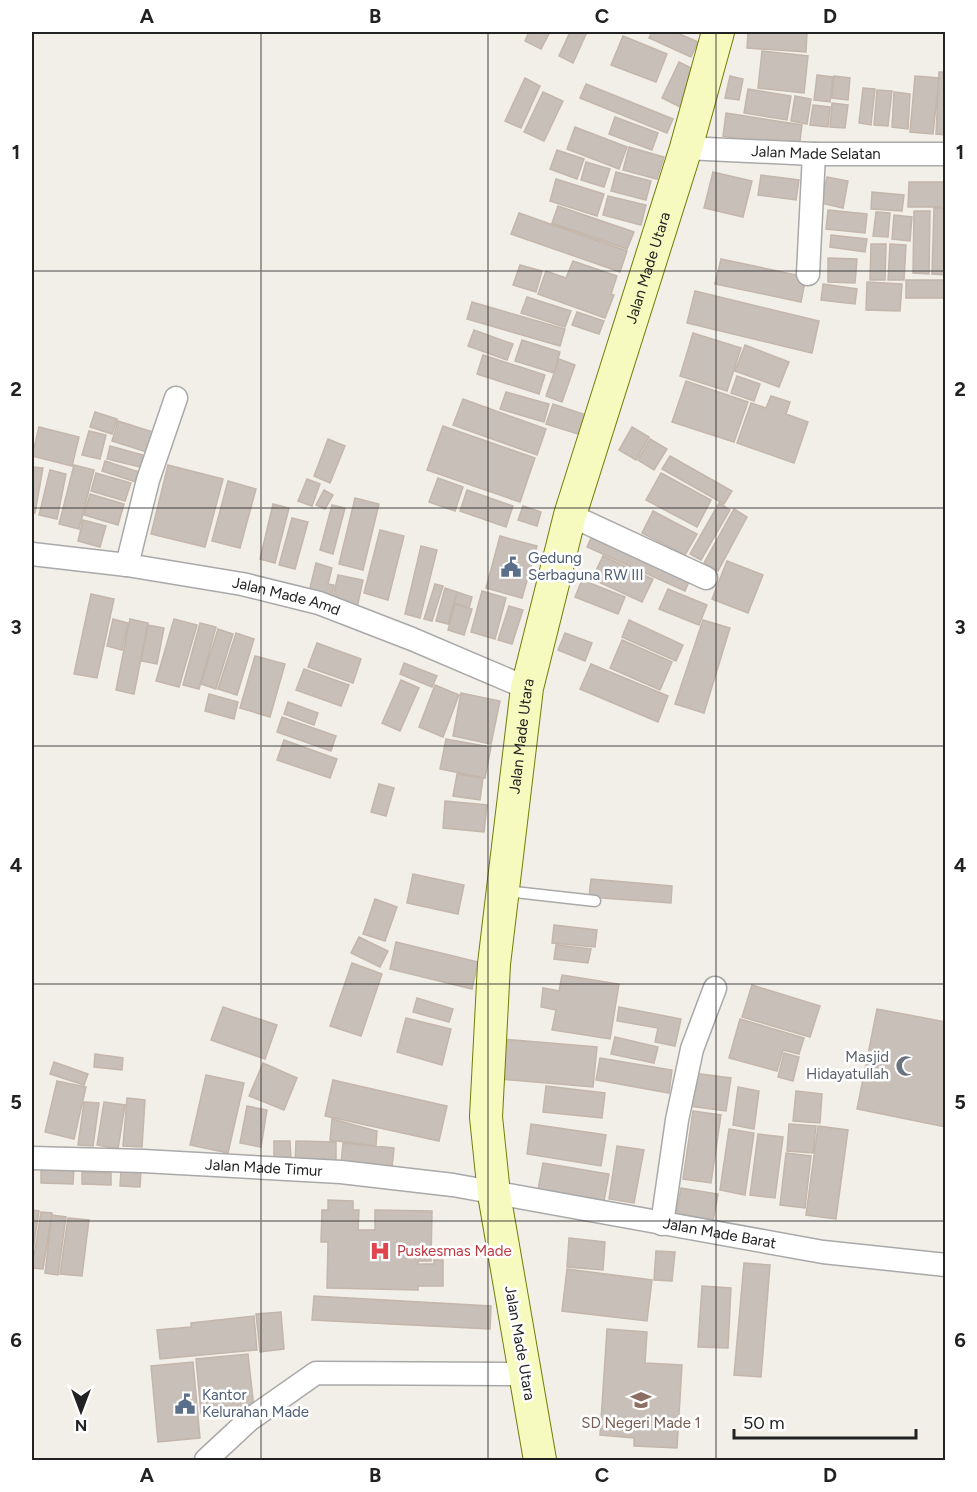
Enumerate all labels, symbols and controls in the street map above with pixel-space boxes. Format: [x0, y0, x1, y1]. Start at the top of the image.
text: A [140, 4, 155, 28]
text: B [369, 4, 381, 28]
text: C [595, 4, 609, 28]
text: D [823, 4, 837, 28]
text: 1 [12, 140, 20, 164]
text: 1 [956, 140, 964, 164]
street label: Jalan Made Selatan [751, 142, 881, 163]
street label: Jalan Made Utara [622, 210, 674, 326]
text: 2 [10, 377, 22, 401]
text: 2 [954, 377, 966, 401]
place label: Gedung Serbaguna RW III [528, 549, 644, 584]
public building icon: Gedung Serbaguna RW III [499, 555, 523, 579]
street label: Jalan Made Amd [231, 574, 343, 619]
text: 3 [10, 615, 22, 639]
text: 3 [954, 615, 966, 639]
street label: Jalan Made Utara [505, 677, 538, 795]
text: 4 [10, 853, 23, 877]
text: 4 [954, 853, 967, 877]
place label: Masjid Hidayatullah [806, 1048, 889, 1083]
mosque icon: Masjid Hidayatullah [894, 1054, 918, 1078]
text: 5 [10, 1090, 22, 1114]
text: 5 [954, 1090, 966, 1114]
street label: Jalan Made Timur [205, 1155, 323, 1180]
street label: Jalan Made Barat [661, 1214, 778, 1252]
hospital icon: Puskesmas Made [368, 1239, 392, 1263]
place label: Puskesmas Made [397, 1242, 512, 1260]
street label: Jalan Made Utara [501, 1284, 539, 1402]
text: 6 [10, 1328, 22, 1352]
text: 6 [954, 1328, 966, 1352]
north arrow [51, 1381, 111, 1441]
place label: Kantor Kelurahan Made [202, 1386, 309, 1421]
school or university icon: SD Negeri Made 1 [629, 1388, 653, 1412]
public building icon: Kantor Kelurahan Made [173, 1392, 197, 1416]
scale bar [734, 1402, 916, 1440]
text: 50 m [743, 1412, 785, 1434]
place label: SD Negeri Made 1 [581, 1414, 701, 1432]
text: N [75, 1416, 87, 1435]
text: A [140, 1463, 155, 1487]
text: B [369, 1463, 381, 1487]
text: C [595, 1463, 609, 1487]
text: D [823, 1463, 837, 1487]

